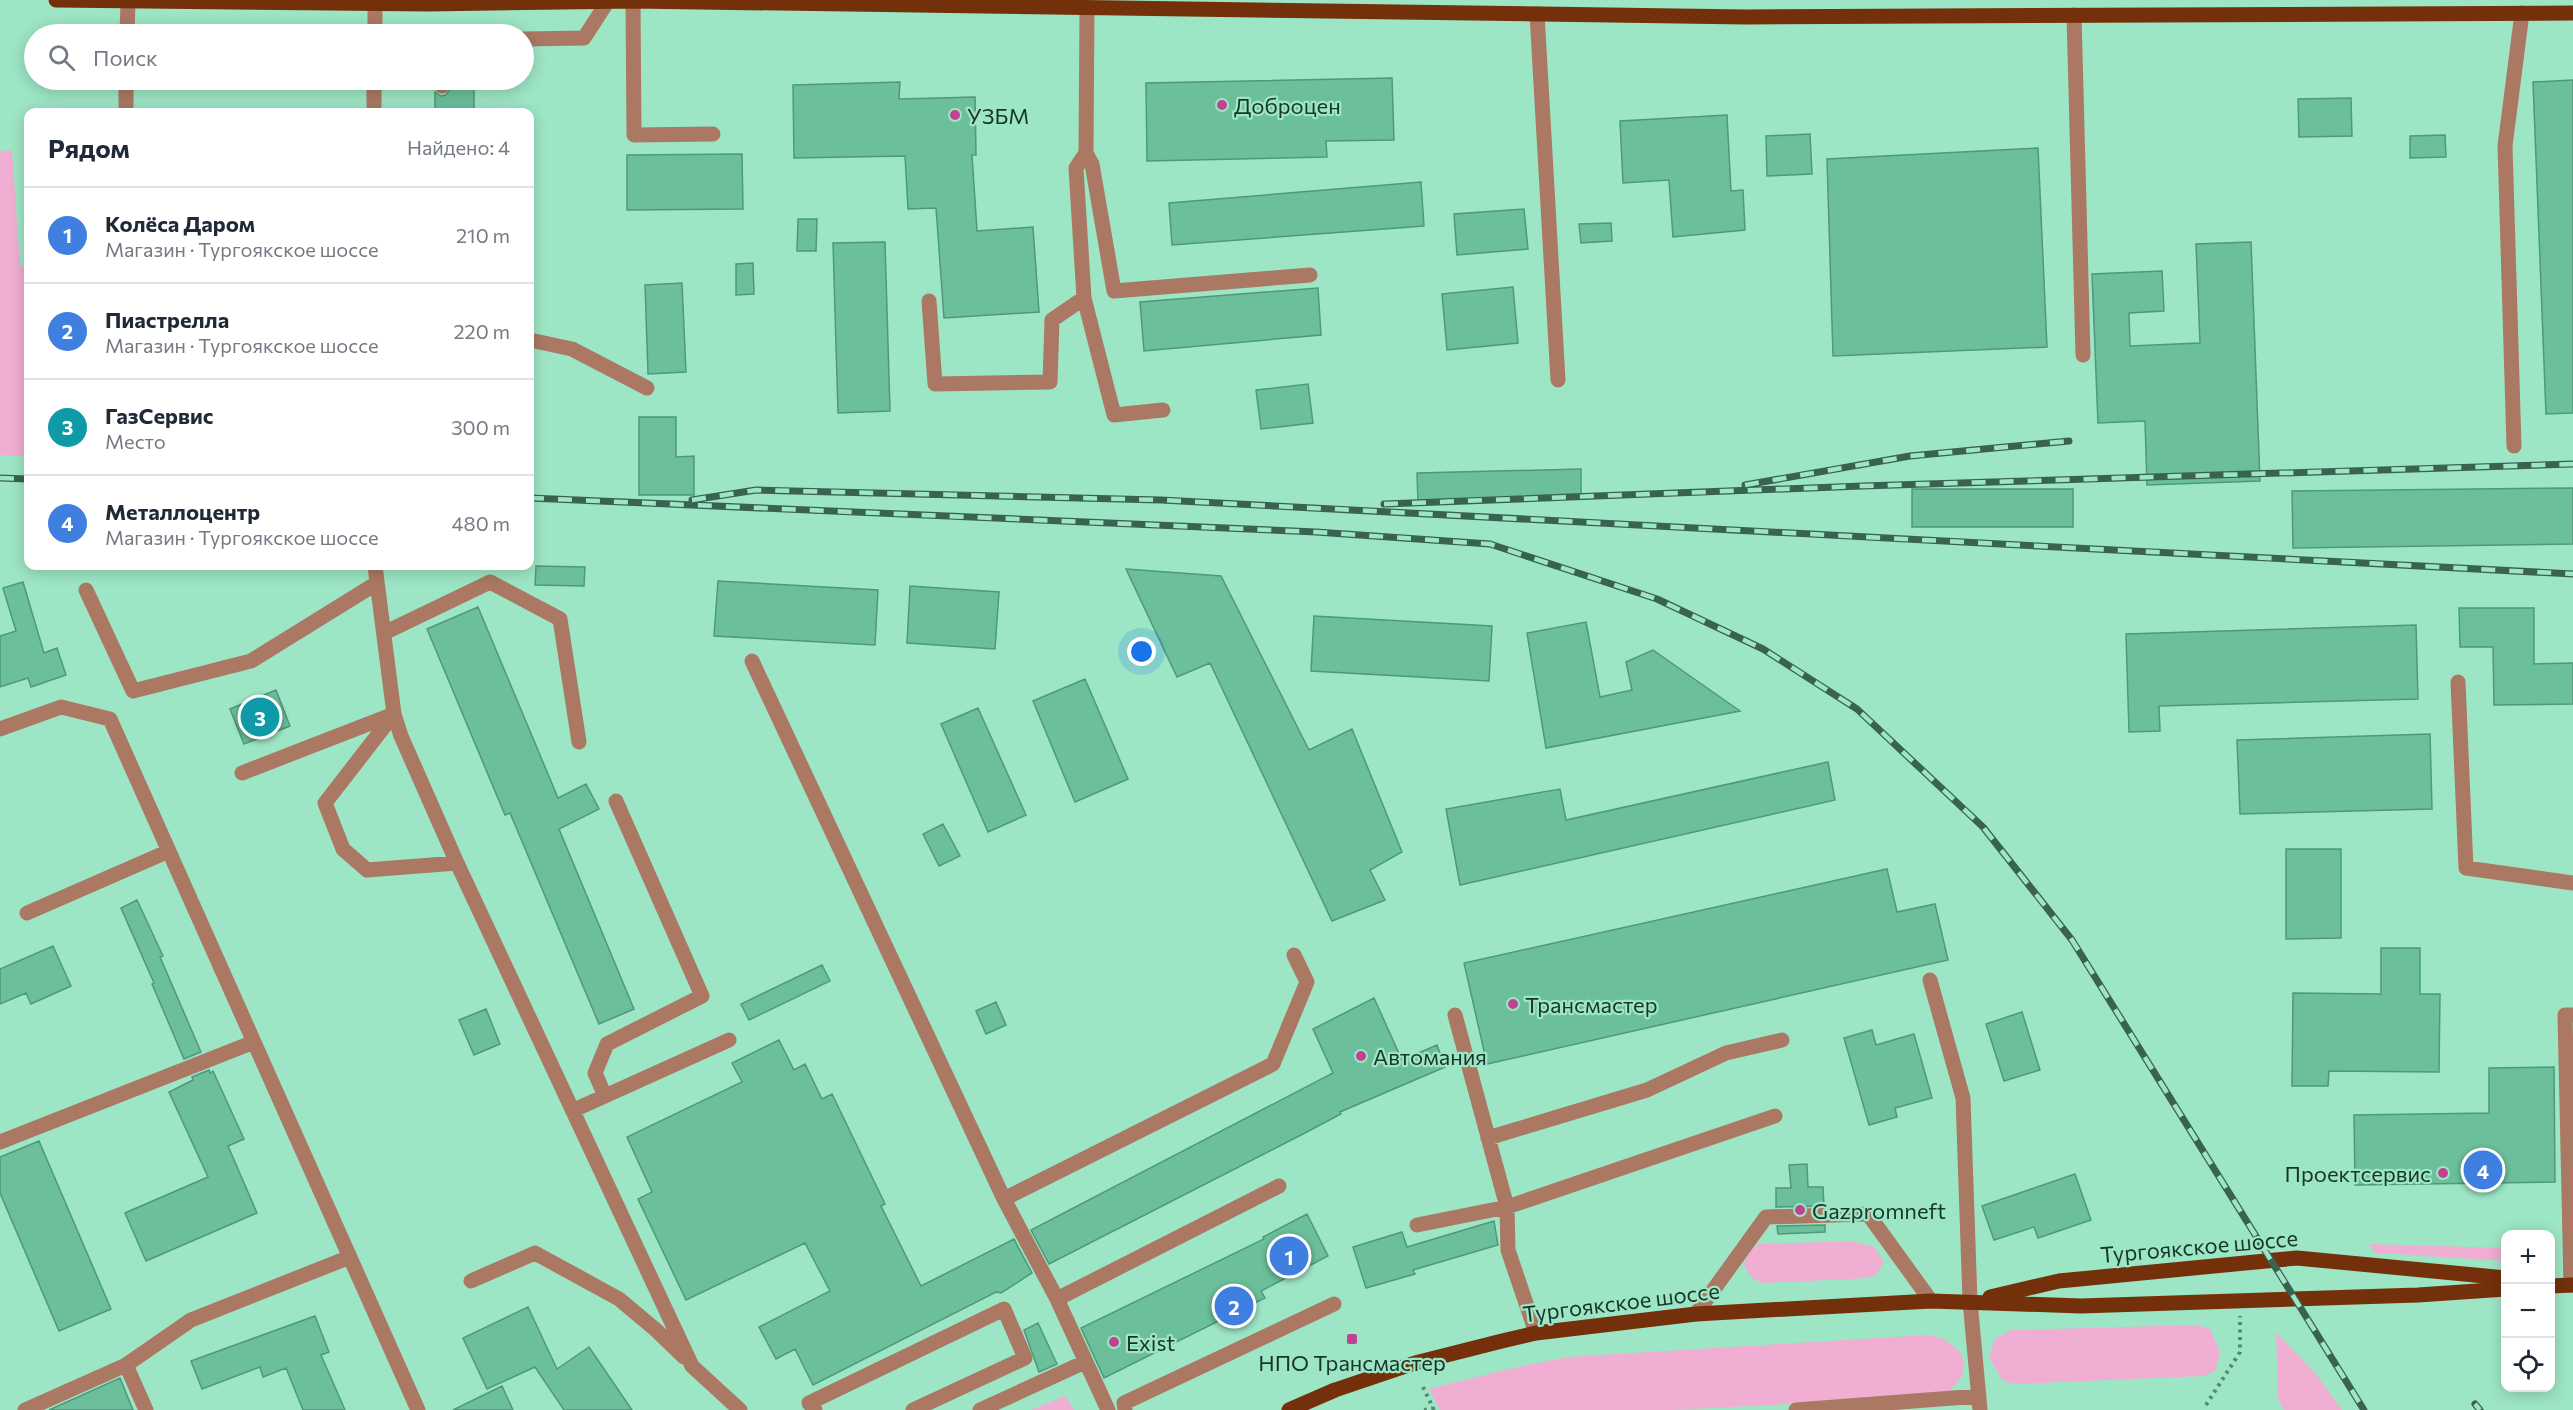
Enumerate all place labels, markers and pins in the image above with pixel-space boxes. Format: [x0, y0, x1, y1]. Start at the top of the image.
place label: Доброцен [1234, 92, 1341, 119]
marker: Доброцен [1215, 98, 1229, 112]
place label: УЗБМ [967, 102, 1029, 129]
marker: УЗБМ [948, 108, 962, 122]
pin: 3 [240, 694, 280, 740]
place label: Трансмастер [1525, 991, 1658, 1018]
marker: Трансмастер [1506, 997, 1520, 1011]
place label: Автомания [1373, 1043, 1487, 1070]
marker: Автомания [1354, 1049, 1368, 1063]
pin: 4 [2464, 1148, 2502, 1192]
place label: Проектсервис [2284, 1160, 2431, 1187]
marker: Проектсервис [2436, 1166, 2450, 1180]
place label: Gazpromneft [1812, 1197, 1946, 1224]
marker: Gazpromneft [1793, 1203, 1807, 1217]
pin: 1 [1270, 1234, 1308, 1278]
pin: 2 [1214, 1284, 1254, 1328]
place label: Exist [1126, 1329, 1175, 1356]
marker: НПО Трансмастер [1345, 1332, 1359, 1346]
marker: Exist [1107, 1335, 1121, 1349]
place label: НПО Трансмастер [1258, 1349, 1446, 1376]

